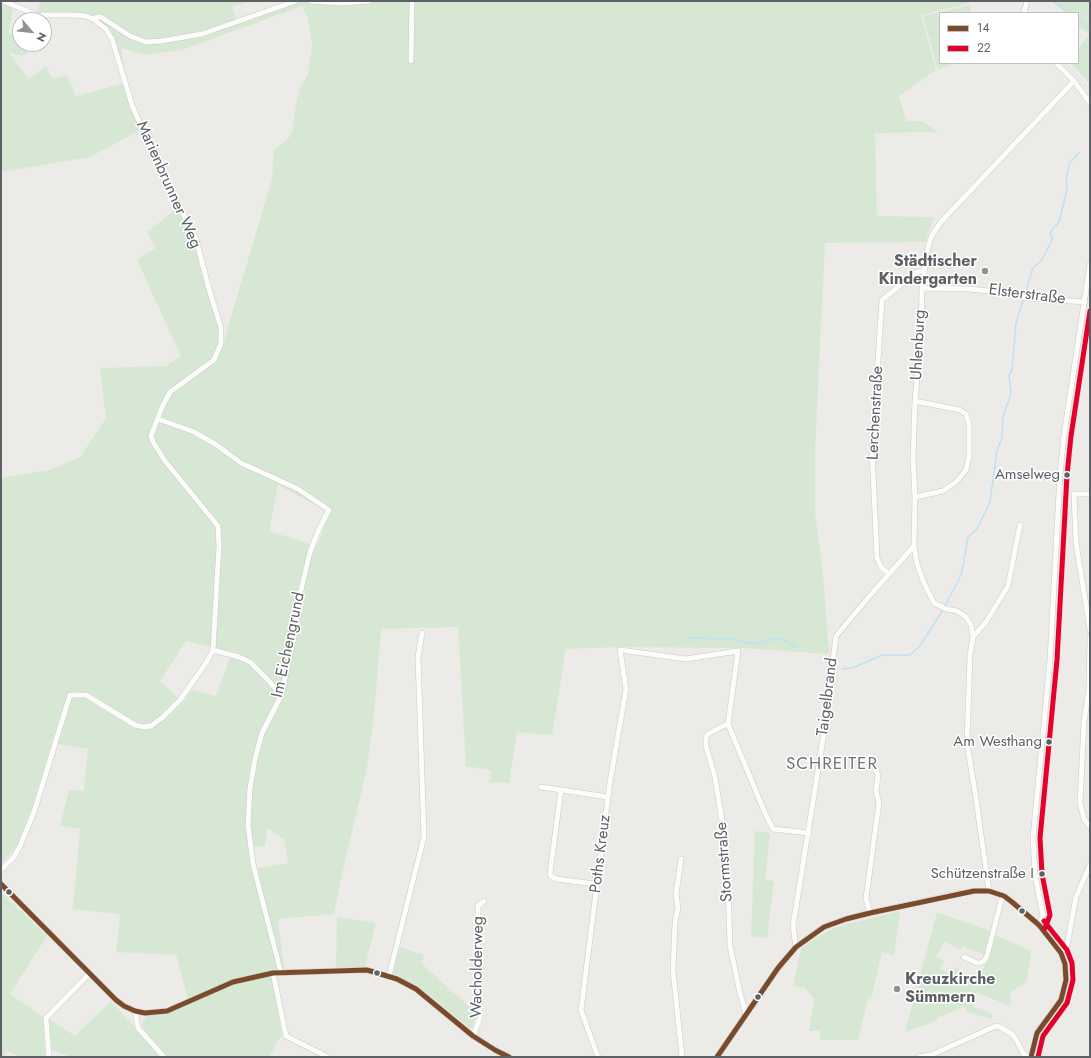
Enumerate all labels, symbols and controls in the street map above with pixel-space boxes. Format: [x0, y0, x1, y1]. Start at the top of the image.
north arrow [12, 12, 52, 52]
legend [939, 12, 1079, 64]
text: 14 [977, 19, 989, 37]
text: N [33, 30, 51, 45]
text: 22 [977, 39, 991, 57]
street label: Marienbrunner Weg [131, 118, 205, 252]
place label: Städtischer Kindergarten [878, 252, 977, 290]
marker: Städtischer Kindergarten [980, 266, 990, 276]
street label: Elsterstraße [987, 281, 1067, 309]
street label: Uhlenburg [908, 309, 930, 381]
street label: Lerchenstraße [864, 365, 888, 461]
place label: Amselweg [995, 466, 1060, 484]
marker: Amselweg [1062, 470, 1072, 480]
street label: Im Eichengrund [268, 590, 310, 700]
street label: Taigelbrand [814, 657, 842, 737]
place label: Am Westhang [953, 733, 1042, 751]
marker: Am Westhang [1044, 737, 1054, 747]
district label: SCHREITER [786, 755, 878, 775]
street label: Poths Kreuz [587, 814, 615, 894]
street label: Stormstraße [713, 821, 737, 903]
place label: Schützenstraße I [931, 865, 1034, 883]
marker: Schützenstraße I [1037, 869, 1047, 879]
unlabelled marker [4, 887, 14, 897]
unlabelled marker [1017, 906, 1027, 916]
street label: Wacholderweg [468, 916, 488, 1018]
unlabelled marker [372, 968, 382, 978]
place label: Kreuzkirche Sümmern [905, 970, 995, 1008]
marker: Kreuzkirche Sümmern [892, 984, 902, 994]
unlabelled marker [753, 992, 763, 1002]

